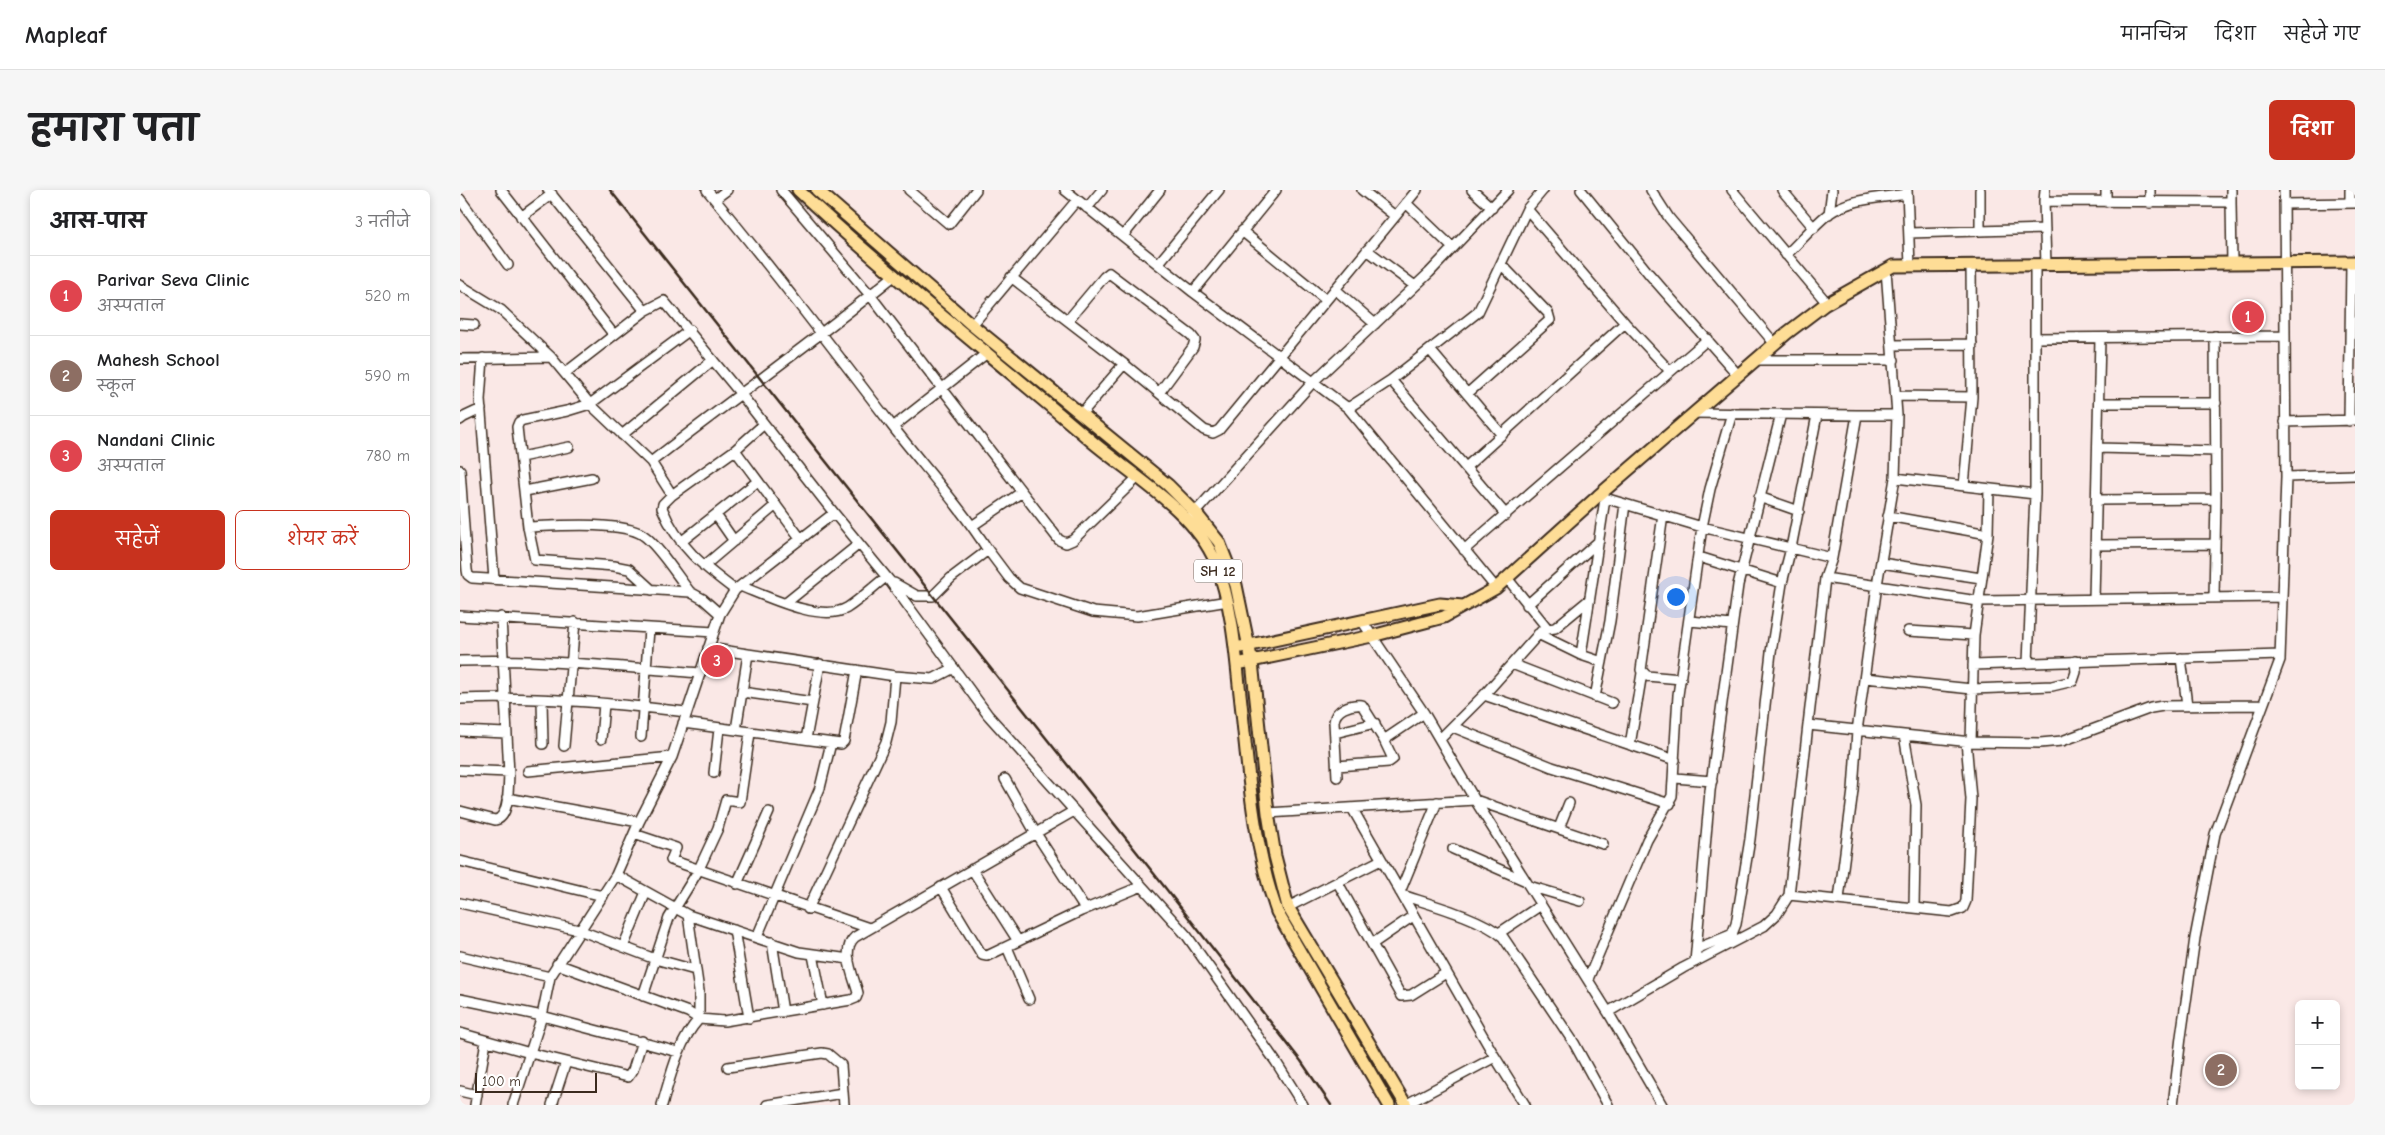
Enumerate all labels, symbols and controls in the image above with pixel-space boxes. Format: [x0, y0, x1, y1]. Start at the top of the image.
text: Mapleaf [25, 21, 106, 49]
text: मानचित्र [2121, 24, 2187, 45]
text: दिशा [2215, 24, 2256, 45]
text: सहेजे गए [2284, 24, 2360, 45]
button: दिशा [2269, 100, 2355, 160]
text: हमारा पता [30, 108, 198, 149]
text: आस-पास [50, 209, 146, 233]
text: 3 नतीजे [355, 213, 410, 231]
text: Parivar Seva Clinic [97, 269, 250, 291]
text: 1 [63, 287, 69, 305]
text: 520 m [365, 287, 410, 305]
text: अस्पताल [97, 297, 165, 315]
pin: 1 [2232, 298, 2264, 336]
text: Mahesh School [97, 349, 220, 371]
text: 2 [62, 367, 70, 385]
text: 590 m [365, 367, 410, 385]
text: स्कूल [97, 377, 135, 395]
text: Nandani Clinic [97, 429, 215, 451]
text: 3 [62, 447, 70, 465]
text: 780 m [366, 447, 410, 465]
text: अस्पताल [97, 457, 165, 475]
button: सहेजें [50, 510, 225, 570]
button: शेयर करें [235, 510, 410, 570]
road number: SH 12 [1194, 560, 1242, 582]
your location [1663, 584, 1689, 610]
pin: 3 [701, 642, 733, 680]
map controls [2295, 1000, 2340, 1090]
button: + [2295, 1000, 2340, 1045]
button: − [2295, 1045, 2340, 1090]
pin: 2 [2205, 1051, 2237, 1089]
scale bar [475, 1070, 598, 1093]
text: 100 m [482, 1073, 521, 1090]

